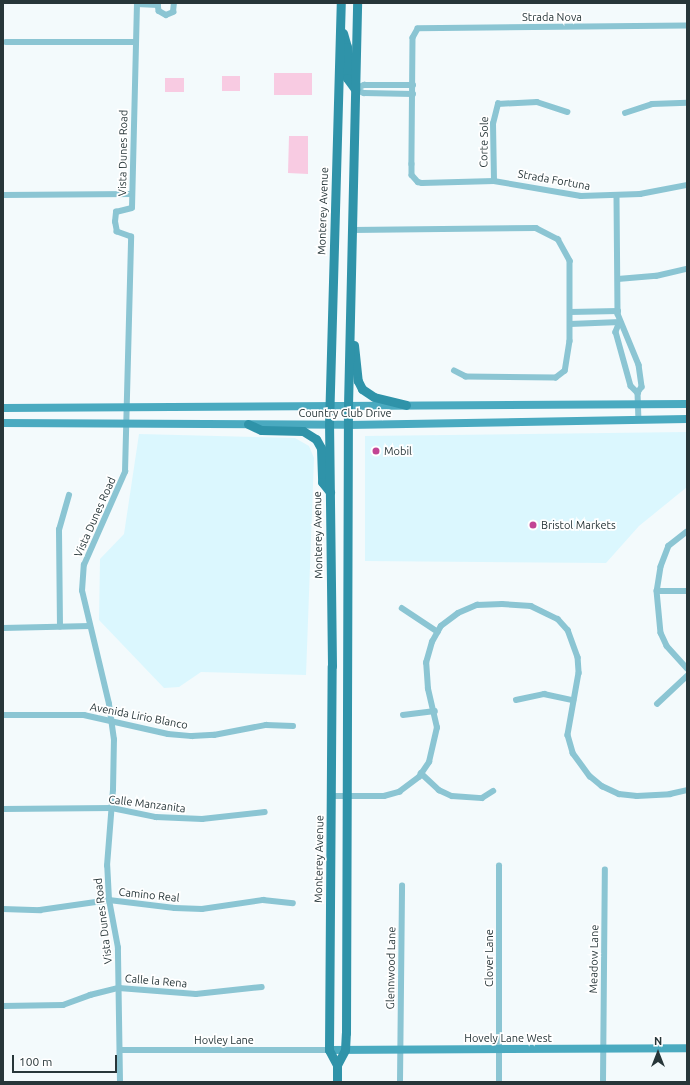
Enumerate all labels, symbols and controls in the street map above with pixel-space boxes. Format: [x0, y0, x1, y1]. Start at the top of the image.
street label: Strada Nova [522, 10, 582, 24]
street label: Vista Dunes Road [116, 110, 130, 196]
street label: Corte Sole [477, 116, 491, 168]
street label: Monterey Avenue [315, 167, 331, 255]
street label: Strada Fortuna [517, 167, 591, 193]
street label: Country Club Drive [298, 406, 392, 420]
place label: Mobil [384, 444, 412, 458]
marker: Mobil [371, 446, 381, 456]
street label: Vista Dunes Road [71, 475, 119, 559]
street label: Monterey Avenue [311, 491, 325, 579]
place label: Bristol Markets [541, 518, 616, 532]
marker: Bristol Markets [528, 520, 538, 530]
street label: Avenida Lirio Blanco [89, 700, 189, 732]
street label: Calle Manzanita [108, 793, 186, 815]
street label: Monterey Avenue [312, 815, 326, 903]
street label: Vista Dunes Road [91, 877, 115, 965]
street label: Camino Real [118, 885, 180, 905]
street label: Meadow Lane [587, 924, 601, 994]
street label: Glennwood Lane [384, 927, 398, 1009]
street label: Clover Lane [482, 929, 496, 987]
street label: Calle la Rena [124, 972, 188, 990]
street label: Hovely Lane West [464, 1031, 552, 1045]
street label: Hovley Lane [194, 1033, 254, 1047]
north arrow [638, 1033, 678, 1073]
text: N [654, 1035, 662, 1047]
scale bar [14, 1047, 119, 1073]
text: 100 m [19, 1055, 52, 1068]

